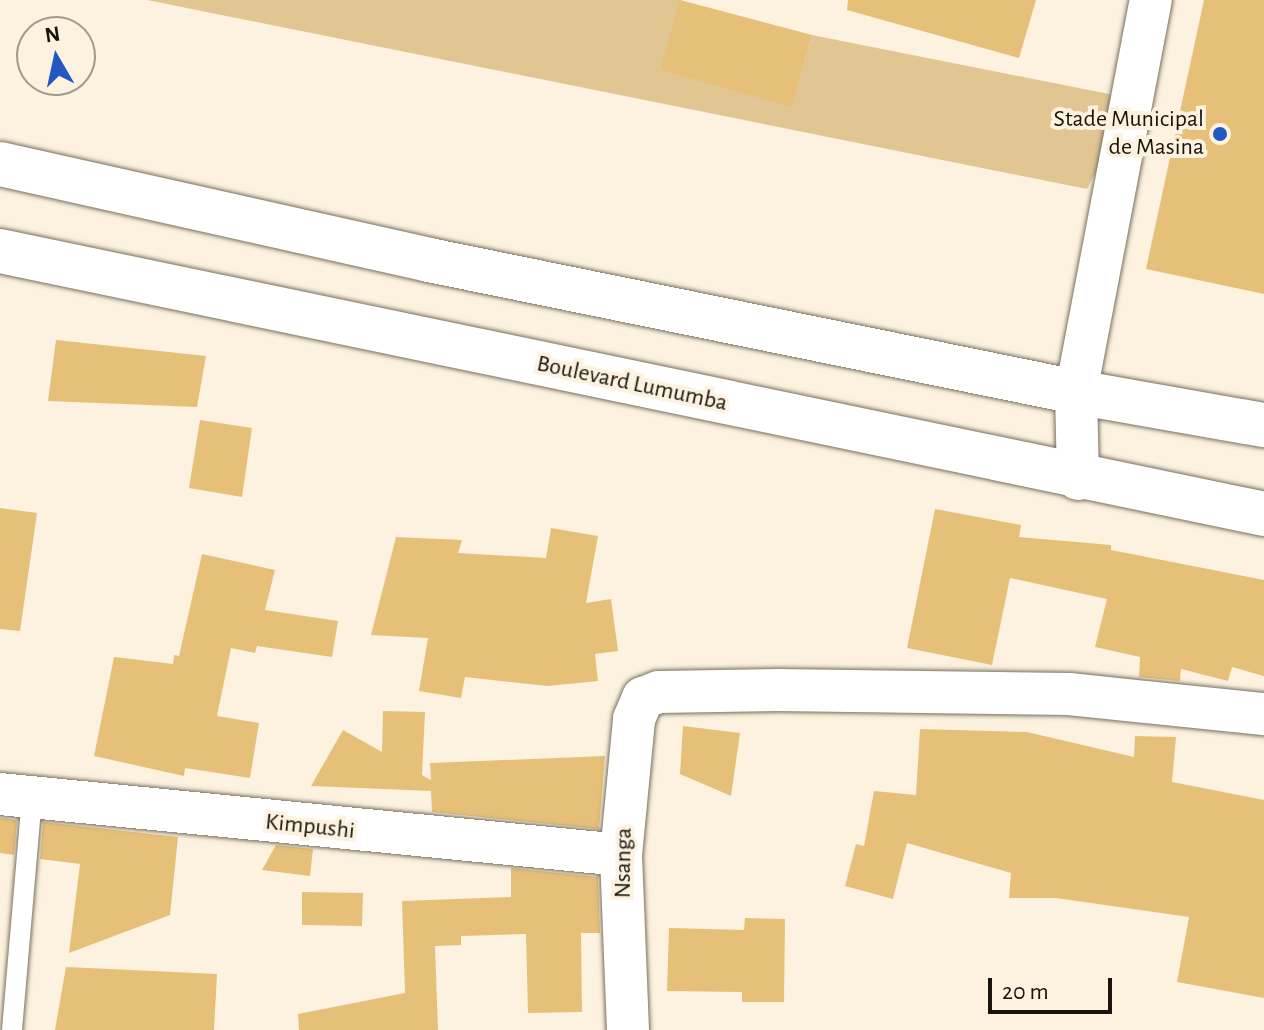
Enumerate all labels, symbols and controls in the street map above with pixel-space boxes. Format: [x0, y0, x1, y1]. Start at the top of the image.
north arrow [16, 16, 96, 96]
text: N [43, 22, 62, 46]
place label: Stade Municipal de Masina [1054, 106, 1204, 162]
marker: Stade Municipal de Masina [1211, 125, 1229, 143]
street label: Boulevard Lumumba [534, 350, 730, 418]
street label: Kimpushi [264, 808, 356, 846]
street label: Nsanga [609, 828, 639, 898]
scale bar [992, 962, 1116, 1012]
text: 20 m [1002, 980, 1049, 1004]

